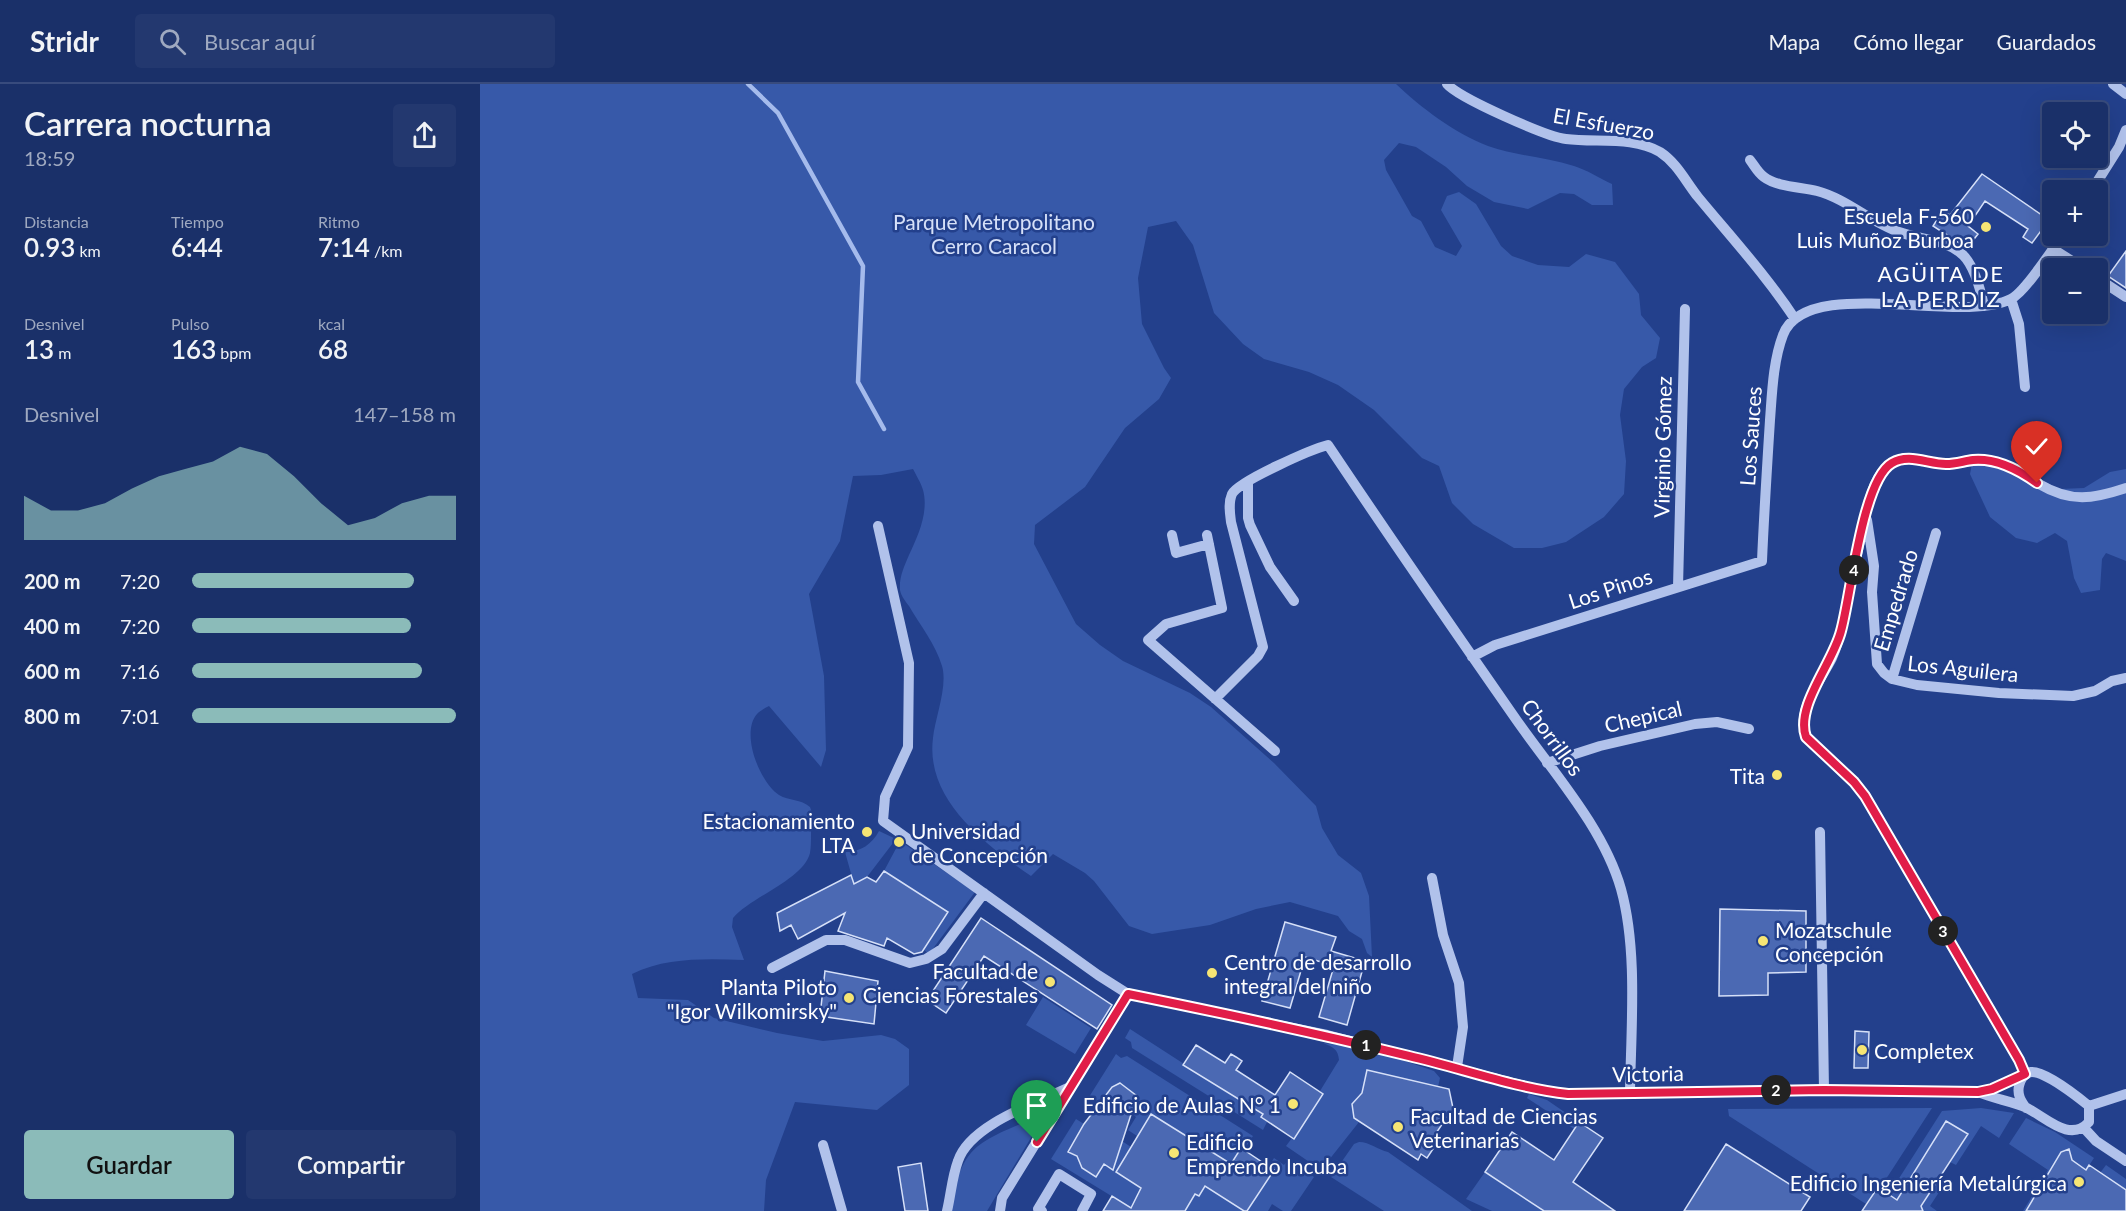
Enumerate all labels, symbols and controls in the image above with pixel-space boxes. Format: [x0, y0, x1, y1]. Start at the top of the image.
search box [135, 14, 555, 68]
text: Stridr [30, 24, 99, 58]
icon: search [156, 25, 189, 58]
text: Buscar aquí [204, 28, 315, 55]
text: Mapa [1768, 29, 1820, 54]
text: Cómo llegar [1853, 29, 1964, 54]
text: Guardados [1997, 29, 2096, 54]
street label: El Esfuerzo [1551, 102, 1657, 144]
map controls [2042, 102, 2108, 324]
button: locate [2042, 102, 2108, 168]
text: Carrera nocturna [24, 103, 272, 143]
button: share [393, 104, 456, 167]
text: 18:59 [24, 146, 75, 170]
button: + [2042, 180, 2108, 246]
place label: Escuela F-560 Luis Muñoz Burboa [1796, 203, 1974, 252]
park label: Parque Metropolitano Cerro Caracol [893, 209, 1095, 258]
text: Distancia [24, 212, 89, 231]
text: Tiempo [171, 212, 224, 231]
text: Ritmo [318, 212, 360, 231]
marker: Escuela F-560 Luis Muñoz Burboa [1979, 220, 1993, 234]
text: 0.93 [24, 231, 75, 263]
text: 6:44 [171, 231, 223, 263]
text: 7:14 [318, 231, 370, 263]
text: km [75, 241, 101, 260]
text: /km [370, 241, 402, 260]
button: − [2042, 258, 2108, 324]
district label: AGÜITA DE LA PERDIZ [1877, 260, 2005, 312]
text: Desnivel [24, 314, 84, 333]
text: Pulso [171, 314, 209, 333]
text: kcal [318, 314, 345, 333]
text: 13 [24, 333, 54, 365]
text: 163 [171, 333, 216, 365]
text: 68 [318, 333, 348, 365]
text: m [54, 343, 71, 362]
text: bpm [216, 343, 251, 362]
street label: Virginio Gómez [1648, 376, 1676, 518]
street label: Los Sauces [1734, 385, 1766, 487]
text: Desnivel [24, 402, 100, 426]
text: 147–158 m [353, 402, 456, 426]
pin [2011, 421, 2062, 483]
icon: check [2020, 430, 2053, 463]
street label: Empedrado [1868, 546, 1922, 654]
pin: 4 [1839, 555, 1869, 585]
text: 4 [1849, 560, 1859, 579]
street label: Los Pinos [1565, 563, 1655, 613]
text: 200 m [24, 569, 80, 593]
text: 7:20 [120, 569, 160, 593]
text: 400 m [24, 614, 80, 638]
text: 7:20 [120, 614, 160, 638]
street label: Los Aguilera [1906, 650, 2020, 686]
text: 600 m [24, 659, 80, 683]
text: 7:16 [120, 659, 160, 683]
street label: Chorrillos [1517, 694, 1589, 780]
street label: Chepical [1602, 695, 1684, 737]
text: 800 m [24, 704, 80, 728]
text: 7:01 [120, 704, 160, 728]
place label: Tita [1730, 763, 1765, 788]
marker: Tita [1770, 768, 1784, 782]
place label: Estacionamiento LTA [702, 808, 856, 857]
place label: Universidad de Concepción [911, 818, 1048, 867]
marker: Estacionamiento LTA [860, 825, 874, 839]
marker: Universidad de Concepción [892, 835, 906, 849]
pin: 3 [1928, 916, 1958, 946]
place label: Mozatschule Concepción [1775, 917, 1892, 966]
text: 3 [1938, 921, 1948, 940]
marker: Mozatschule Concepción [1756, 934, 1770, 948]
place label: Centro de desarrollo integral del niño [1224, 949, 1412, 998]
place label: Facultad de Ciencias Forestales [863, 958, 1038, 1007]
marker: Centro de desarrollo integral del niño [1205, 966, 1219, 980]
place label: Planta Piloto "Igor Wilkomirsky" [667, 974, 837, 1023]
marker: Facultad de Ciencias Forestales [1043, 975, 1057, 989]
marker: Planta Piloto "Igor Wilkomirsky" [842, 991, 856, 1005]
pin: 1 [1351, 1030, 1381, 1060]
text: 1 [1361, 1035, 1371, 1054]
place label: Completex [1874, 1038, 1974, 1063]
marker: Completex [1855, 1043, 1869, 1057]
street label: Victoria [1612, 1060, 1684, 1086]
pin: 2 [1761, 1075, 1791, 1105]
pin [1011, 1080, 1062, 1142]
text: 2 [1771, 1080, 1781, 1099]
icon: arrive [1020, 1089, 1053, 1122]
place label: Edificio de Aulas N° 1 [1083, 1092, 1281, 1117]
marker: Edificio de Aulas N° 1 [1286, 1097, 1300, 1111]
place label: Facultad de Ciencias Veterinarias [1410, 1103, 1597, 1152]
marker: Facultad de Ciencias Veterinarias [1391, 1120, 1405, 1134]
place label: Edificio Emprendo Incuba [1186, 1129, 1347, 1178]
button: Guardar [24, 1130, 234, 1199]
button: Compartir [246, 1130, 456, 1199]
marker: Edificio Emprendo Incuba [1167, 1146, 1181, 1160]
place label: Edificio Ingeniería Metalúrgica [1790, 1170, 2067, 1195]
marker: Edificio Ingeniería Metalúrgica [2072, 1175, 2086, 1189]

